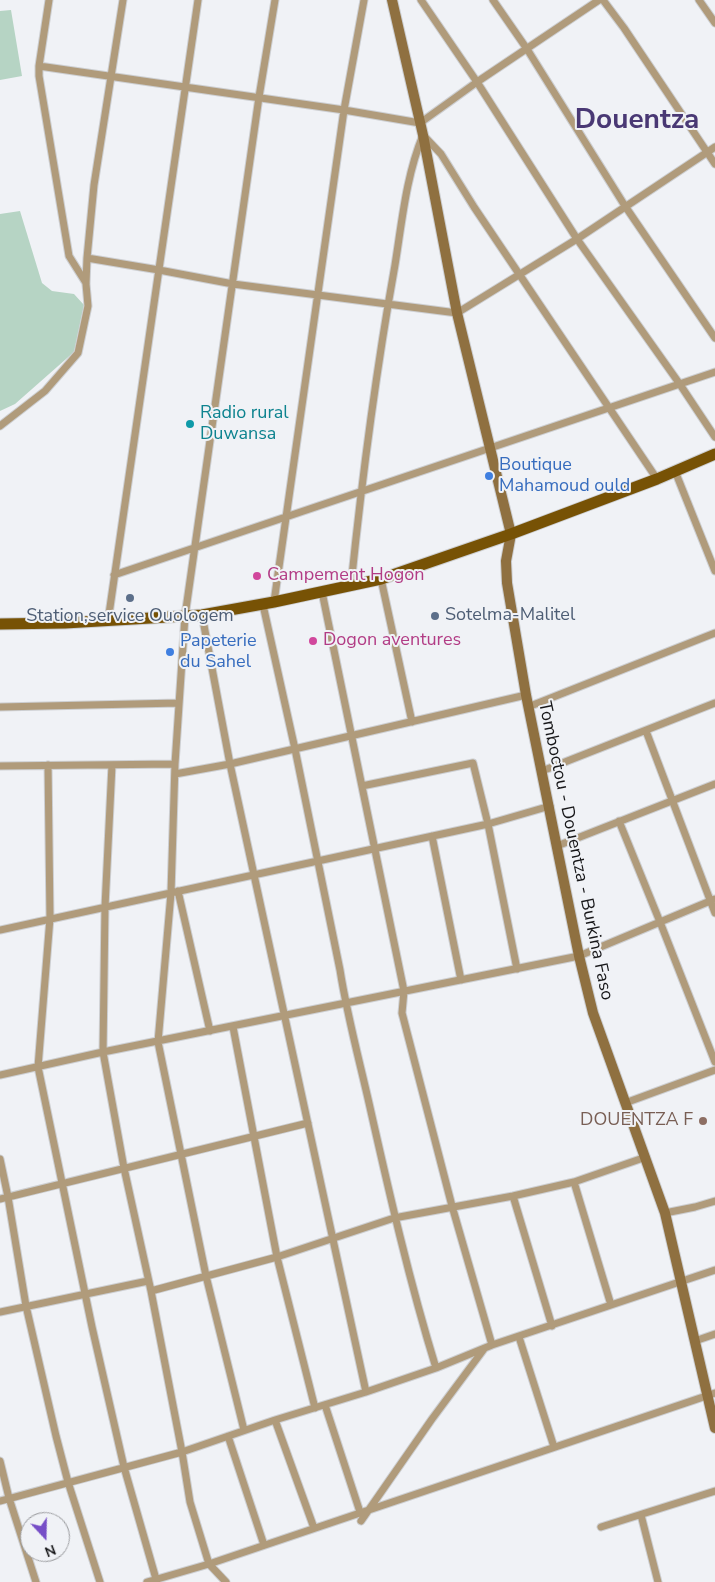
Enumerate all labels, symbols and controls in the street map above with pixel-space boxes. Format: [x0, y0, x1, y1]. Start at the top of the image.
district label: Douentza [575, 104, 699, 138]
place label: Radio rural Duwansa [200, 403, 289, 446]
marker: Radio rural Duwansa [184, 418, 196, 430]
place label: Boutique Mahamoud ould [499, 455, 630, 498]
marker: Boutique Mahamoud ould [483, 470, 495, 482]
place label: Campement Hogon [267, 565, 424, 587]
marker: Campement Hogon [251, 570, 263, 582]
marker: Station,service Ouologem [124, 592, 136, 604]
place label: Sotelma-Malitel [445, 605, 575, 627]
place label: Station,service Ouologem [26, 606, 234, 628]
marker: Sotelma-Malitel [429, 610, 441, 622]
place label: Dogon aventures [323, 630, 461, 652]
place label: Papeterie du Sahel [180, 631, 257, 674]
marker: Dogon aventures [307, 635, 319, 647]
marker: Papeterie du Sahel [164, 646, 176, 658]
street label: Tomboctou - Douentza - Burkina Faso [533, 700, 617, 1002]
place label: DOUENTZA F [580, 1110, 693, 1132]
marker: DOUENTZA F [697, 1115, 709, 1127]
north arrow [20, 1512, 70, 1562]
text: N [42, 1540, 59, 1561]

